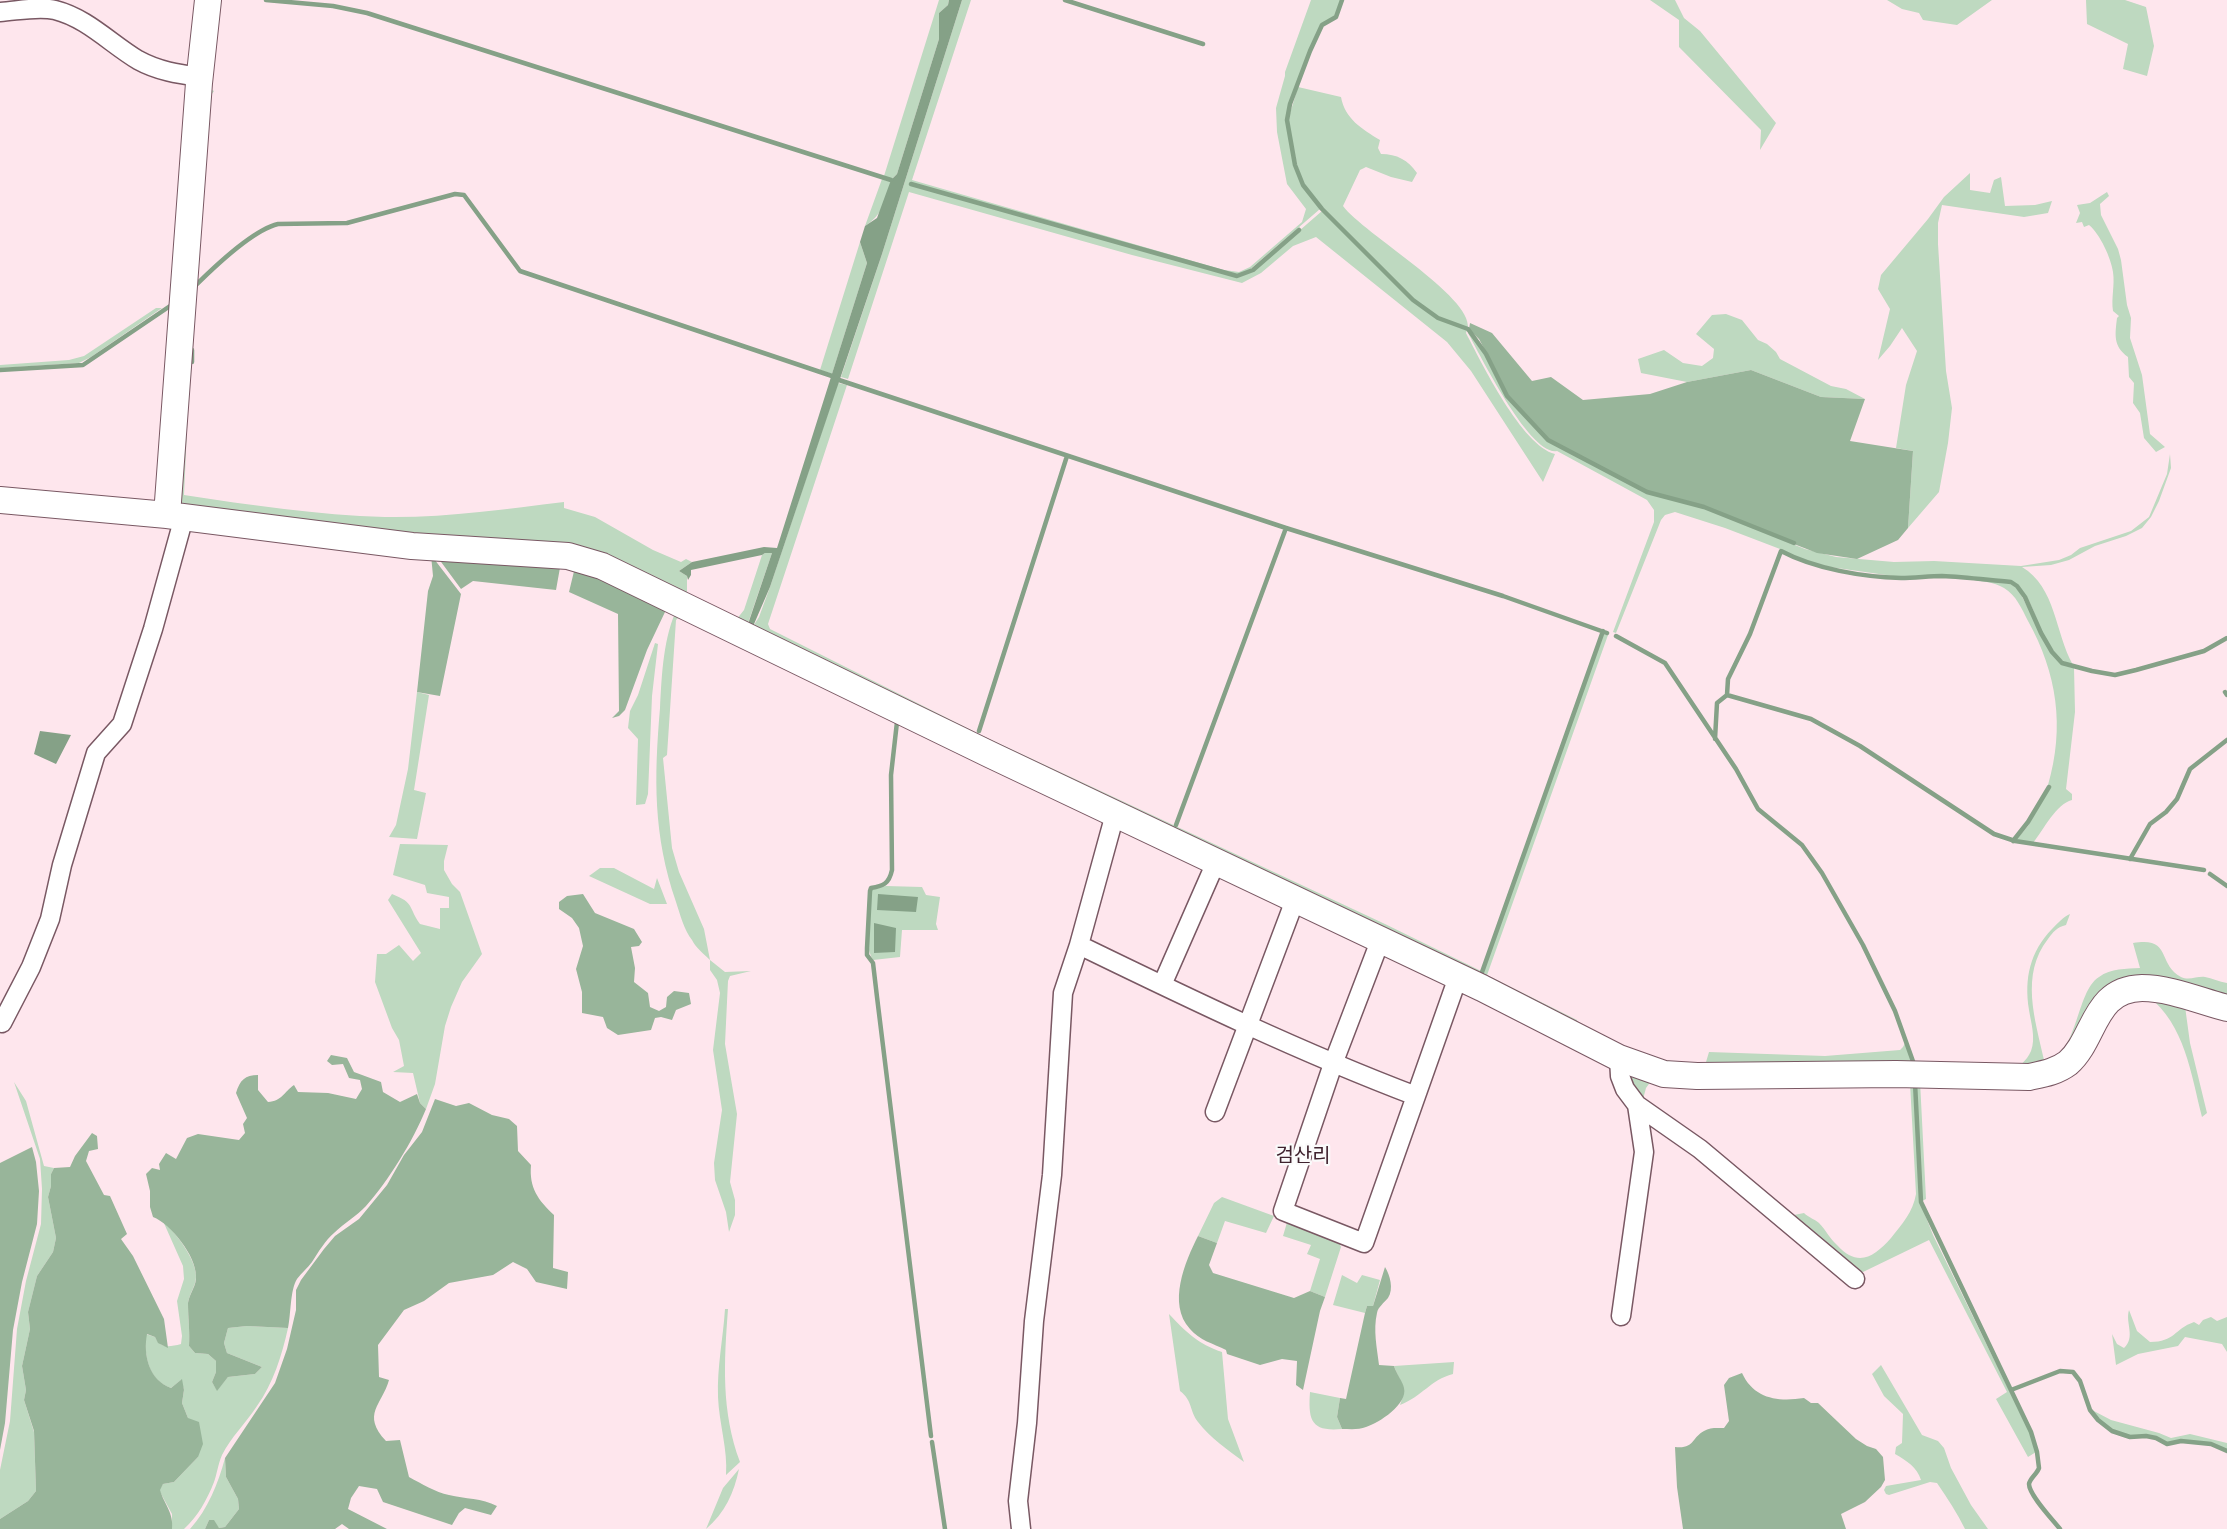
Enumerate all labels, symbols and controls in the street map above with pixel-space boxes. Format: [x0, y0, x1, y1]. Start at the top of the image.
district label: 검산리 [1275, 1145, 1331, 1169]

